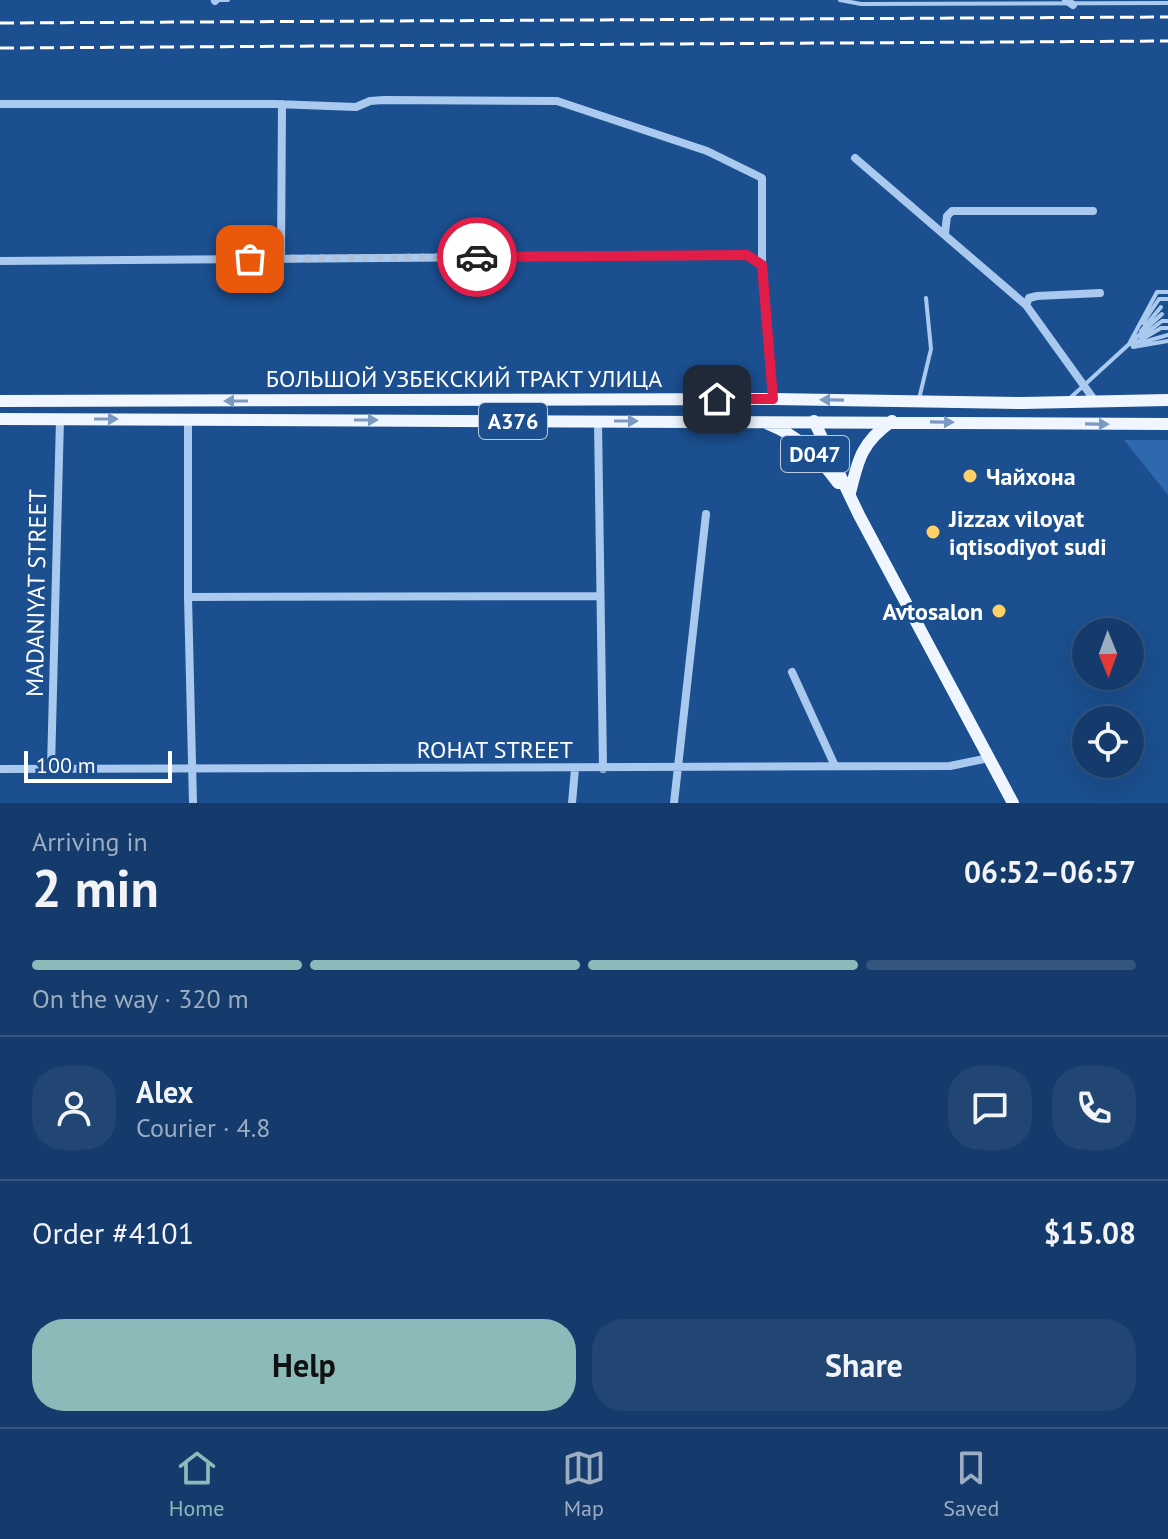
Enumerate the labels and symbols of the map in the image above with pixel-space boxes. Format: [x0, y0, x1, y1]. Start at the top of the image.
courier [437, 217, 517, 297]
pin [216, 225, 284, 293]
street label: БОЛЬШОЙ УЗБЕКСКИЙ ТРАКТ УЛИЦА [266, 363, 662, 394]
pin [683, 365, 751, 433]
one-way arrow [819, 394, 844, 406]
one-way arrow [223, 395, 248, 407]
road number: A376 [479, 403, 547, 439]
one-way arrow [94, 413, 119, 425]
one-way arrow [354, 414, 379, 426]
one-way arrow [614, 415, 639, 427]
one-way arrow [930, 416, 955, 428]
one-way arrow [1085, 418, 1110, 430]
road number: D047 [781, 436, 849, 472]
place label: Чайхона [986, 461, 1076, 492]
marker: Чайхона [961, 467, 979, 485]
street label: MADANIYAT STREET [19, 489, 53, 697]
place label: Jizzax viloyat iqtisodiyot sudi [948, 503, 1107, 562]
marker: Jizzax viloyat iqtisodiyot sudi [924, 523, 942, 541]
place label: Avtosalon [883, 596, 983, 627]
marker: Avtosalon [990, 602, 1008, 620]
north arrow [1072, 618, 1144, 690]
street label: ROHAT STREET [417, 734, 573, 765]
scale bar [24, 747, 172, 783]

